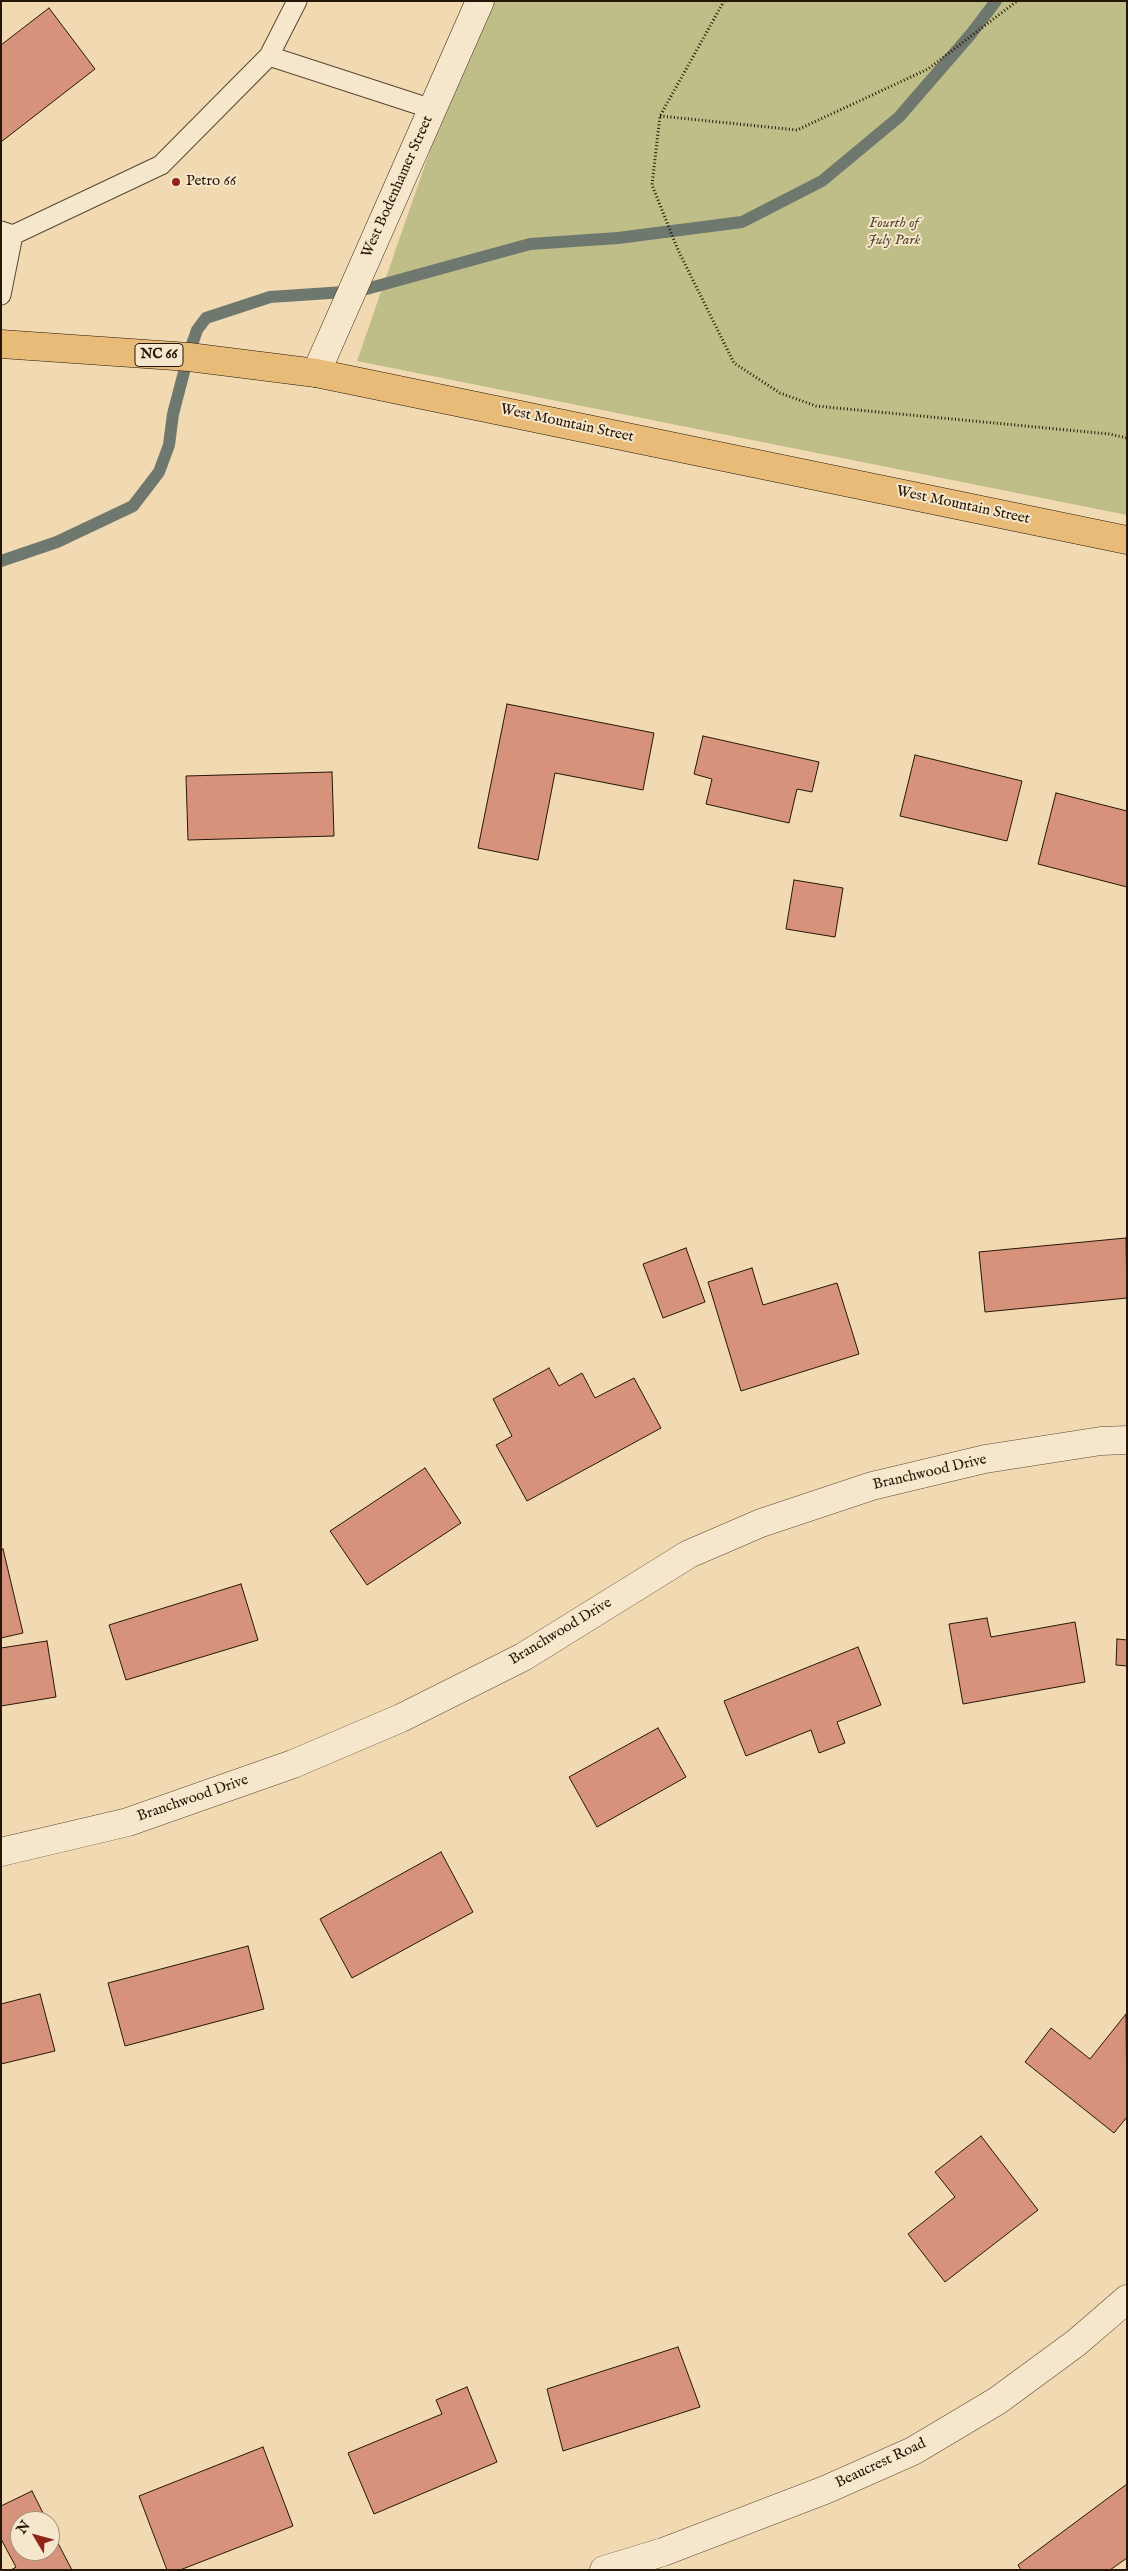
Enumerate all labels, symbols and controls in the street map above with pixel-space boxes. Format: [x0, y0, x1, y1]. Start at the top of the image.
street label: West Bodenhamer Street [358, 113, 438, 261]
place label: Petro 66 [186, 173, 236, 191]
marker: Petro 66 [170, 176, 182, 188]
park label: Fourth of July Park [868, 215, 920, 250]
road number: NC 66 [135, 344, 183, 366]
street label: West Mountain Street [499, 401, 635, 447]
street label: West Mountain Street [895, 483, 1031, 529]
street label: Branchwood Drive [871, 1451, 989, 1495]
street label: Branchwood Drive [507, 1594, 615, 1670]
street label: Branchwood Drive [135, 1772, 251, 1826]
street label: Beaucrest Road [833, 2435, 929, 2493]
north arrow [10, 2511, 60, 2561]
text: N [13, 2517, 35, 2538]

